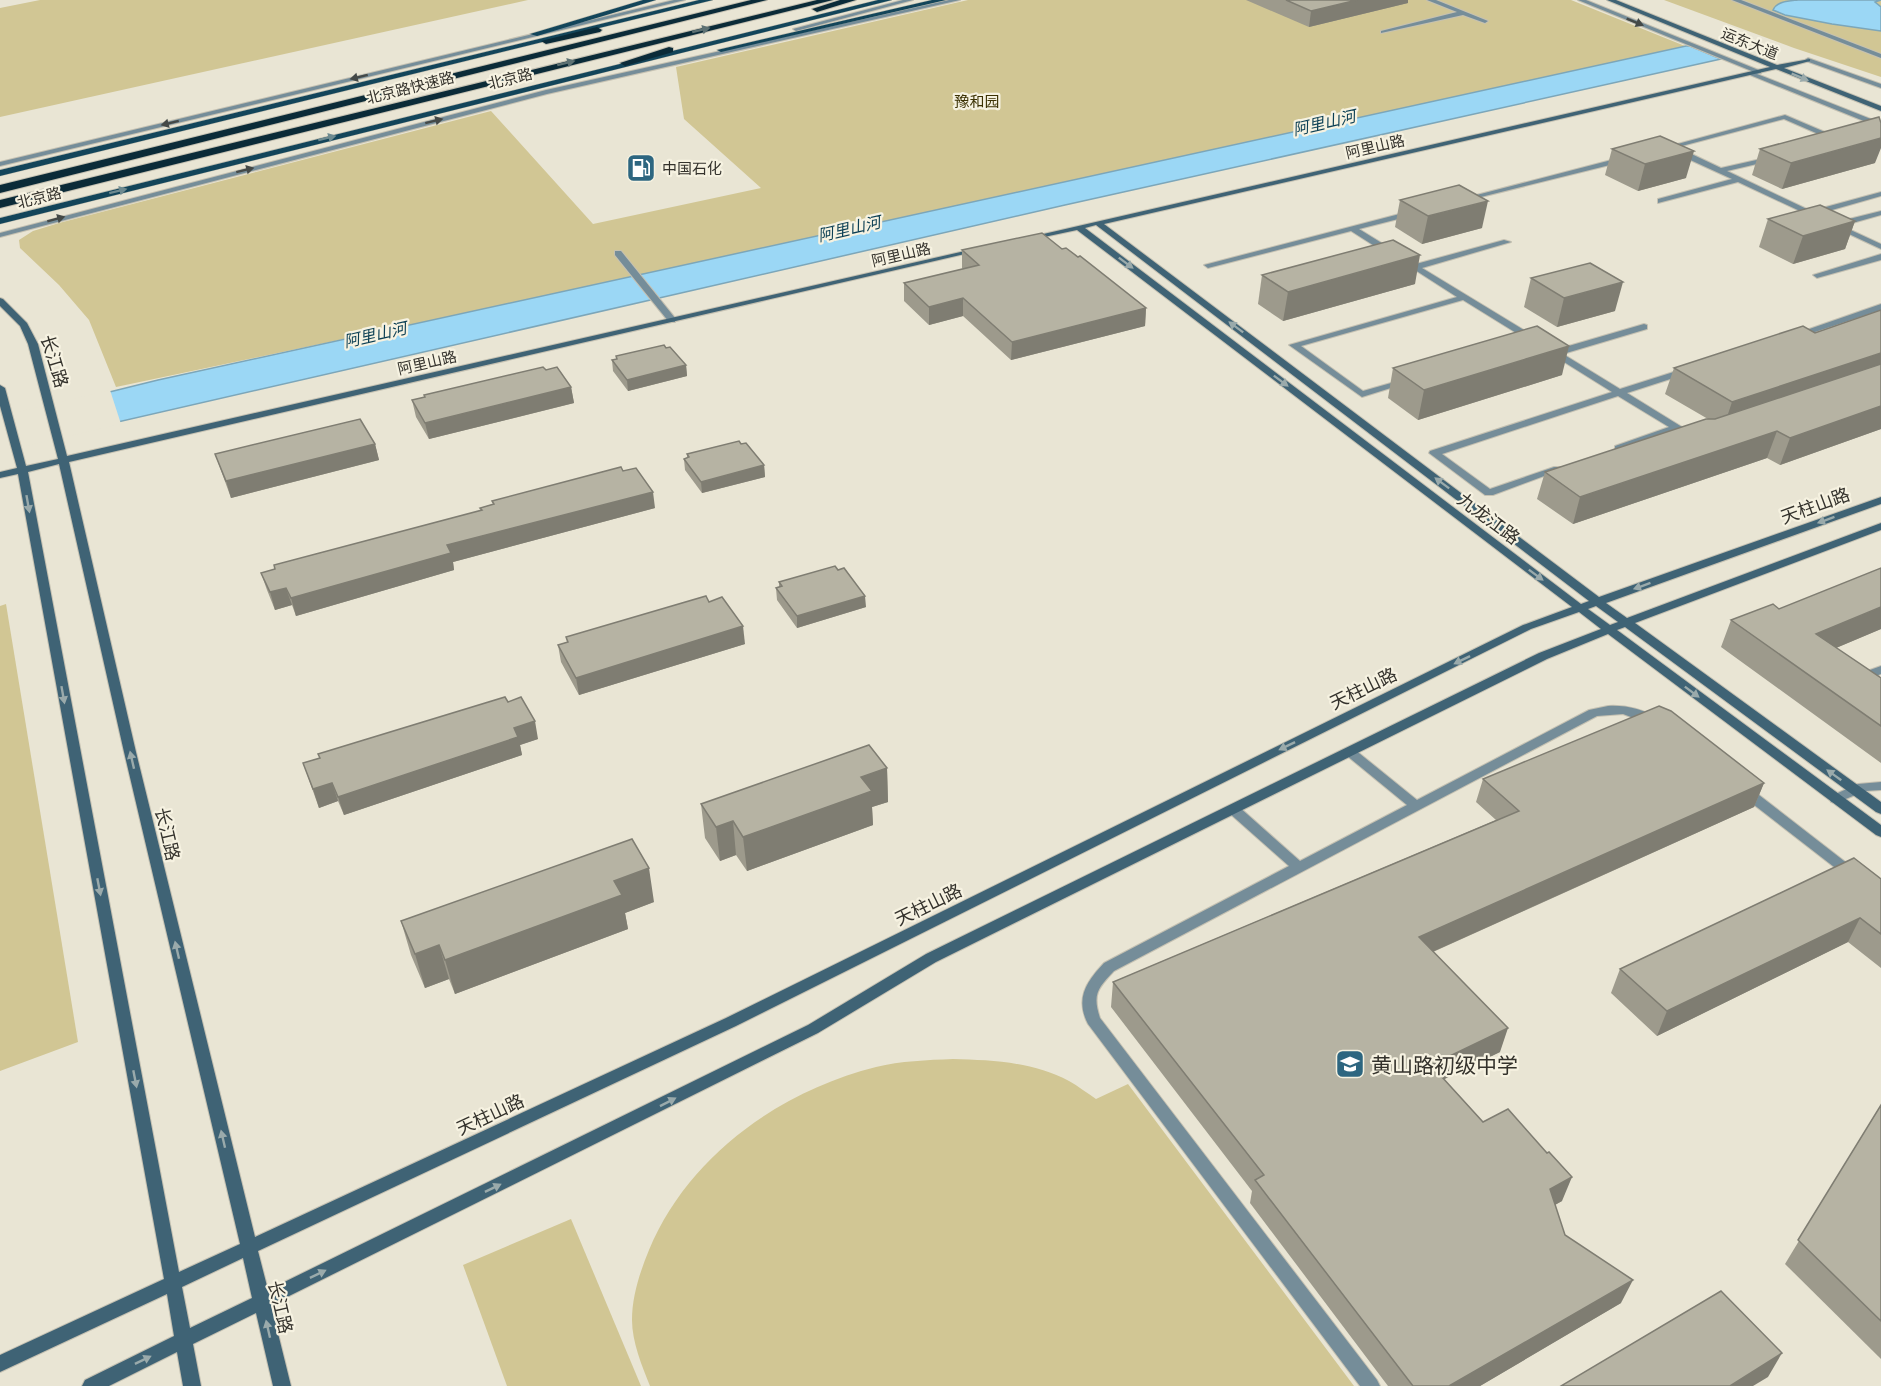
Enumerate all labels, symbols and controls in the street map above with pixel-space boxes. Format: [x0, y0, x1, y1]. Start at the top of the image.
one-way arrow [1627, 17, 1645, 27]
street label: 运东大道 [1719, 23, 1781, 63]
one-way arrow [692, 25, 710, 35]
one-way arrow [557, 58, 576, 68]
street label: 北京路 [486, 64, 534, 92]
street label: 北京路快速路 [364, 67, 456, 107]
one-way arrow [350, 72, 368, 82]
one-way arrow [1792, 72, 1810, 82]
park label: 豫和园 [954, 92, 1000, 110]
water label: 阿里山河 [1291, 105, 1360, 138]
one-way arrow [425, 115, 443, 125]
one-way arrow [160, 118, 179, 128]
street label: 阿里山路 [1344, 130, 1406, 162]
one-way arrow [318, 133, 336, 143]
fuel station icon: 中国石化 [625, 152, 657, 184]
place label: 中国石化 [662, 159, 722, 177]
one-way arrow [236, 164, 254, 174]
street label: 北京路 [15, 183, 63, 211]
one-way arrow [109, 186, 127, 196]
water label: 阿里山河 [816, 211, 885, 244]
one-way arrow [48, 214, 66, 223]
street label: 阿里山路 [870, 238, 932, 270]
one-way arrow [1118, 256, 1133, 268]
water label: 阿里山河 [342, 317, 411, 350]
one-way arrow [1228, 321, 1244, 333]
street label: 长江路 [37, 332, 73, 390]
street label: 阿里山路 [396, 346, 458, 378]
one-way arrow [1273, 374, 1289, 387]
one-way arrow [1434, 477, 1450, 489]
street label: 天柱山路 [1777, 482, 1853, 528]
street label: 九龙江路 [1454, 488, 1524, 548]
one-way arrow [24, 494, 33, 513]
one-way arrow [1817, 516, 1835, 526]
one-way arrow [1528, 569, 1544, 581]
one-way arrow [1633, 581, 1651, 591]
one-way arrow [1454, 655, 1471, 664]
street label: 天柱山路 [1326, 662, 1400, 714]
one-way arrow [59, 686, 68, 705]
one-way arrow [1684, 686, 1700, 698]
one-way arrow [1279, 741, 1296, 751]
one-way arrow [127, 750, 136, 769]
one-way arrow [1826, 769, 1842, 781]
street label: 长江路 [151, 805, 185, 863]
one-way arrow [95, 878, 104, 897]
street label: 天柱山路 [891, 878, 965, 930]
one-way arrow [172, 941, 182, 959]
school or university icon: 黄山路初级中学 [1334, 1048, 1366, 1080]
place label: 黄山路初级中学 [1371, 1052, 1518, 1077]
one-way arrow [131, 1070, 140, 1089]
street label: 天柱山路 [453, 1089, 527, 1139]
one-way arrow [659, 1097, 677, 1107]
one-way arrow [217, 1130, 227, 1149]
one-way arrow [485, 1183, 502, 1193]
one-way arrow [310, 1269, 327, 1279]
street label: 长江路 [264, 1278, 298, 1336]
one-way arrow [263, 1320, 273, 1338]
one-way arrow [135, 1356, 152, 1365]

